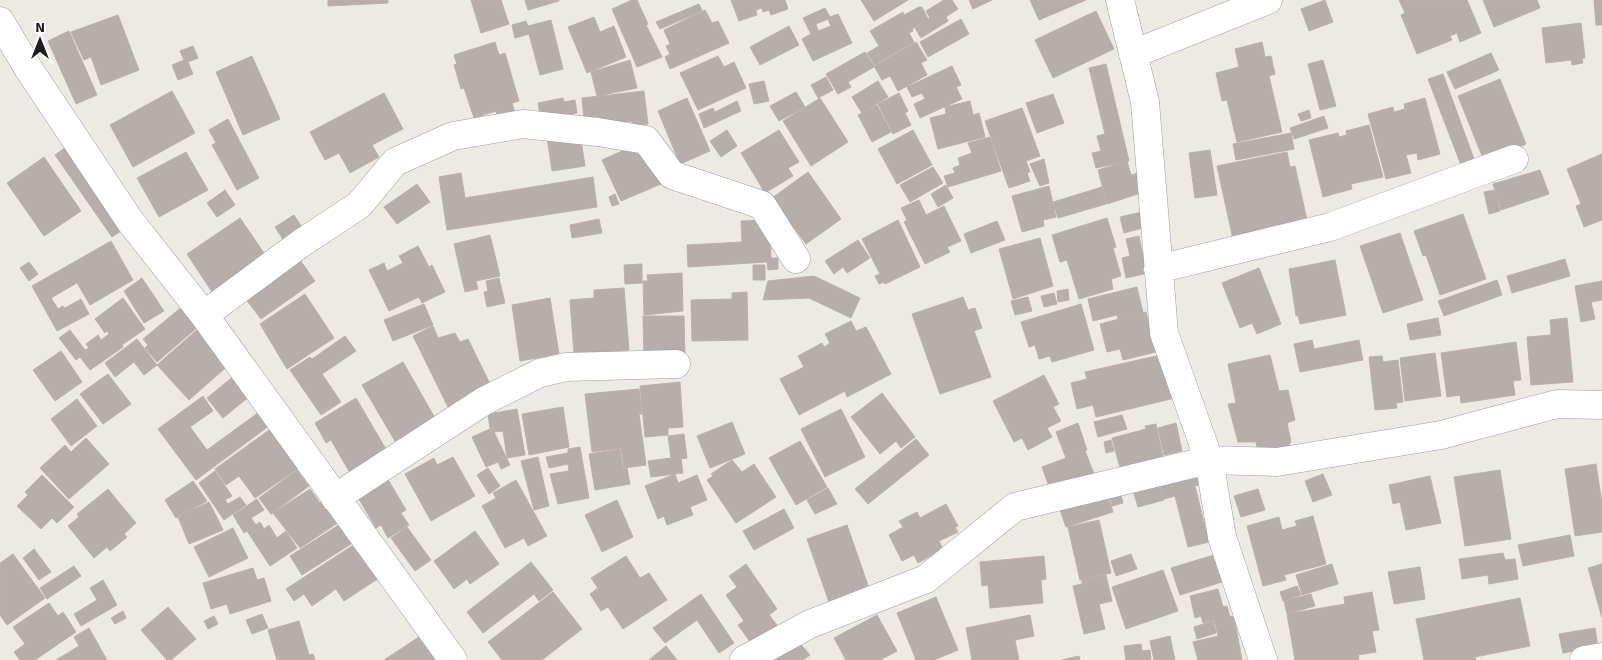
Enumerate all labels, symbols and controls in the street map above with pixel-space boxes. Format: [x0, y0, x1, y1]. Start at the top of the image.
north arrow [15, 15, 65, 65]
text: N [35, 19, 45, 36]

